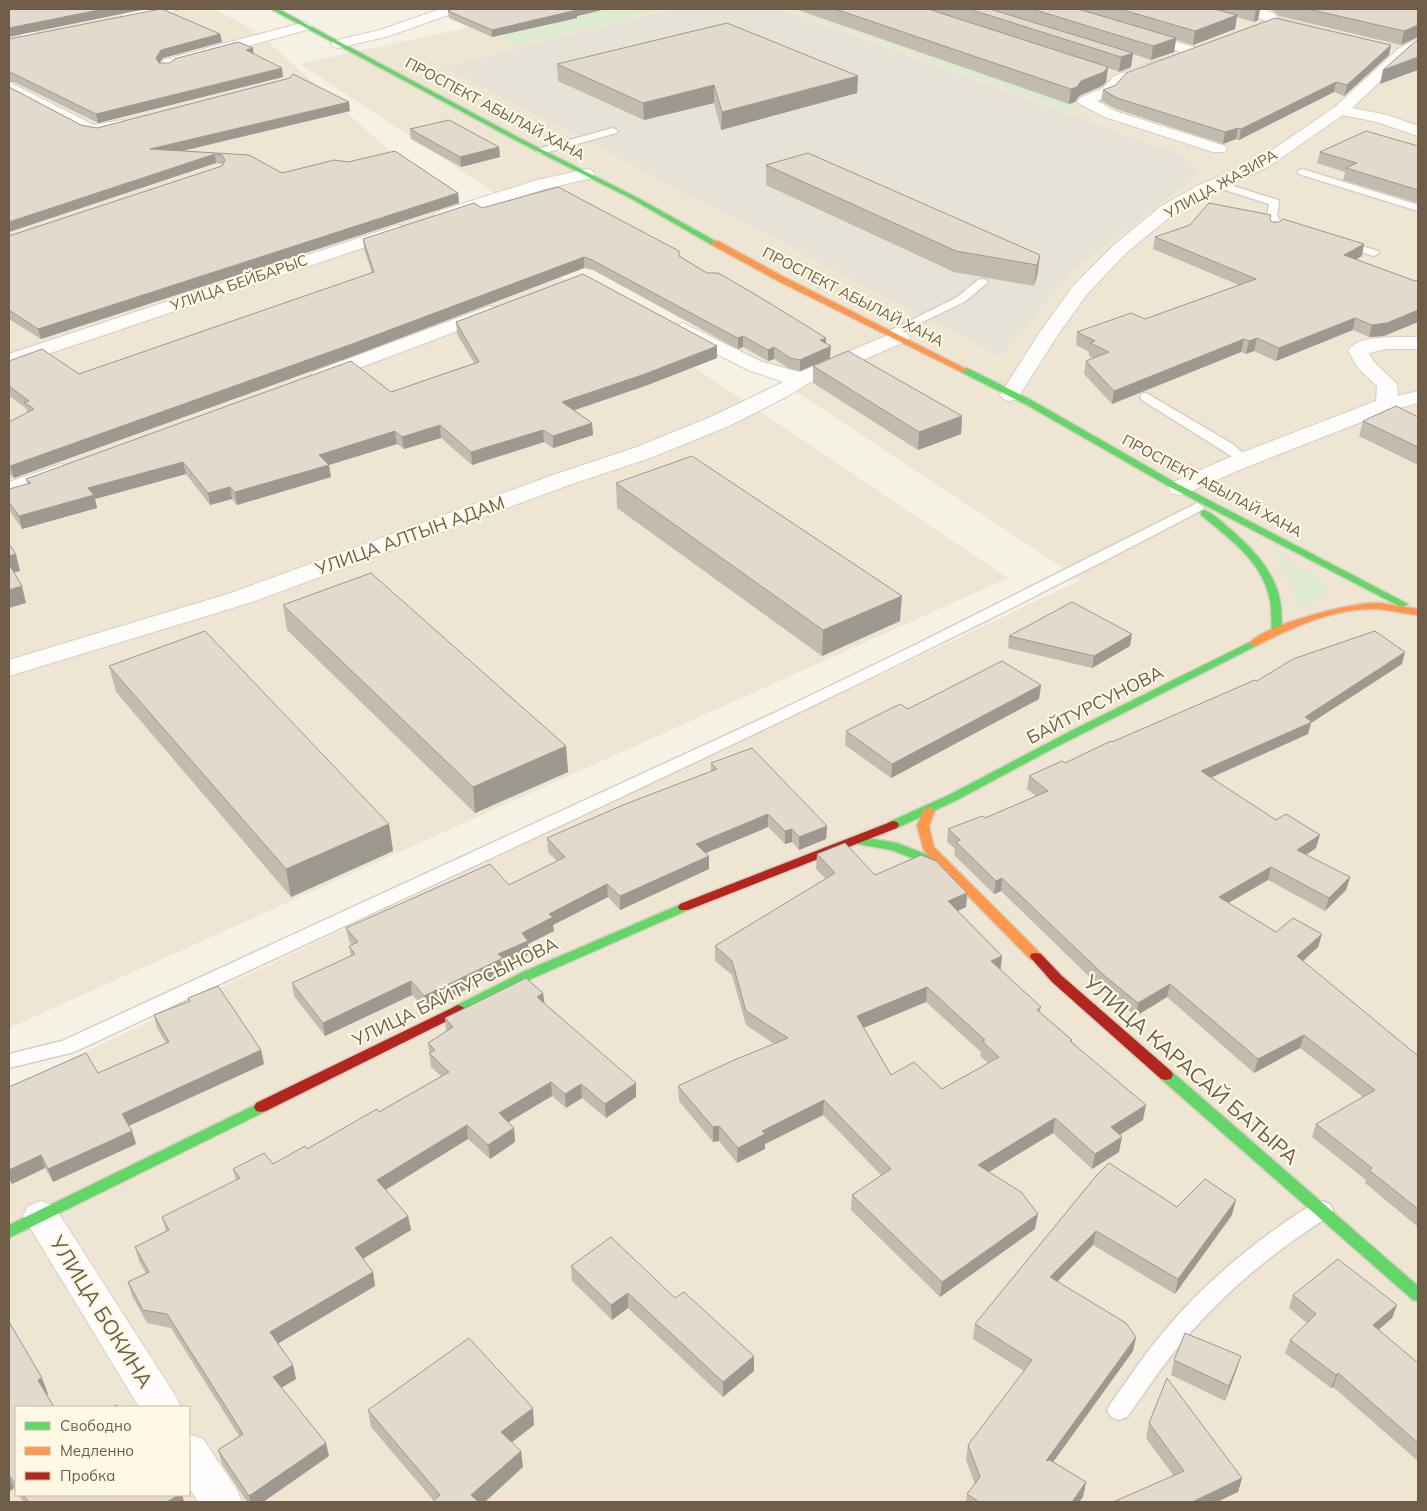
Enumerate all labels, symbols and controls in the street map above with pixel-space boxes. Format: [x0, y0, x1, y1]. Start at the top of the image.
street label: ПРОСПЕКТ АБЫЛАЙ ХАНА [402, 53, 588, 164]
street label: УЛИЦА ЖАЗИРА [1160, 145, 1280, 223]
street label: ПРОСПЕКТ АБЫЛАЙ ХАНА [759, 242, 947, 351]
street label: УЛИЦА БЕЙБАРЫС [167, 250, 310, 315]
street label: ПРОСПЕКТ АБЫЛАЙ ХАНА [1119, 430, 1305, 541]
street label: УЛИЦА АЛТЫН АДАМ [311, 491, 508, 581]
street label: БАЙТУРСУНОВА [1023, 660, 1167, 749]
street label: УЛИЦА БАЙТУРСЫНОВА [347, 932, 561, 1052]
street label: УЛИЦА КАРАСАЙ БАТЫРА [1078, 968, 1305, 1170]
street label: УЛИЦА БОКИНА [44, 1230, 159, 1393]
legend [15, 1406, 190, 1496]
text: Свободно [60, 1416, 132, 1435]
text: Медленно [60, 1441, 134, 1460]
text: Пробка [60, 1466, 115, 1485]

